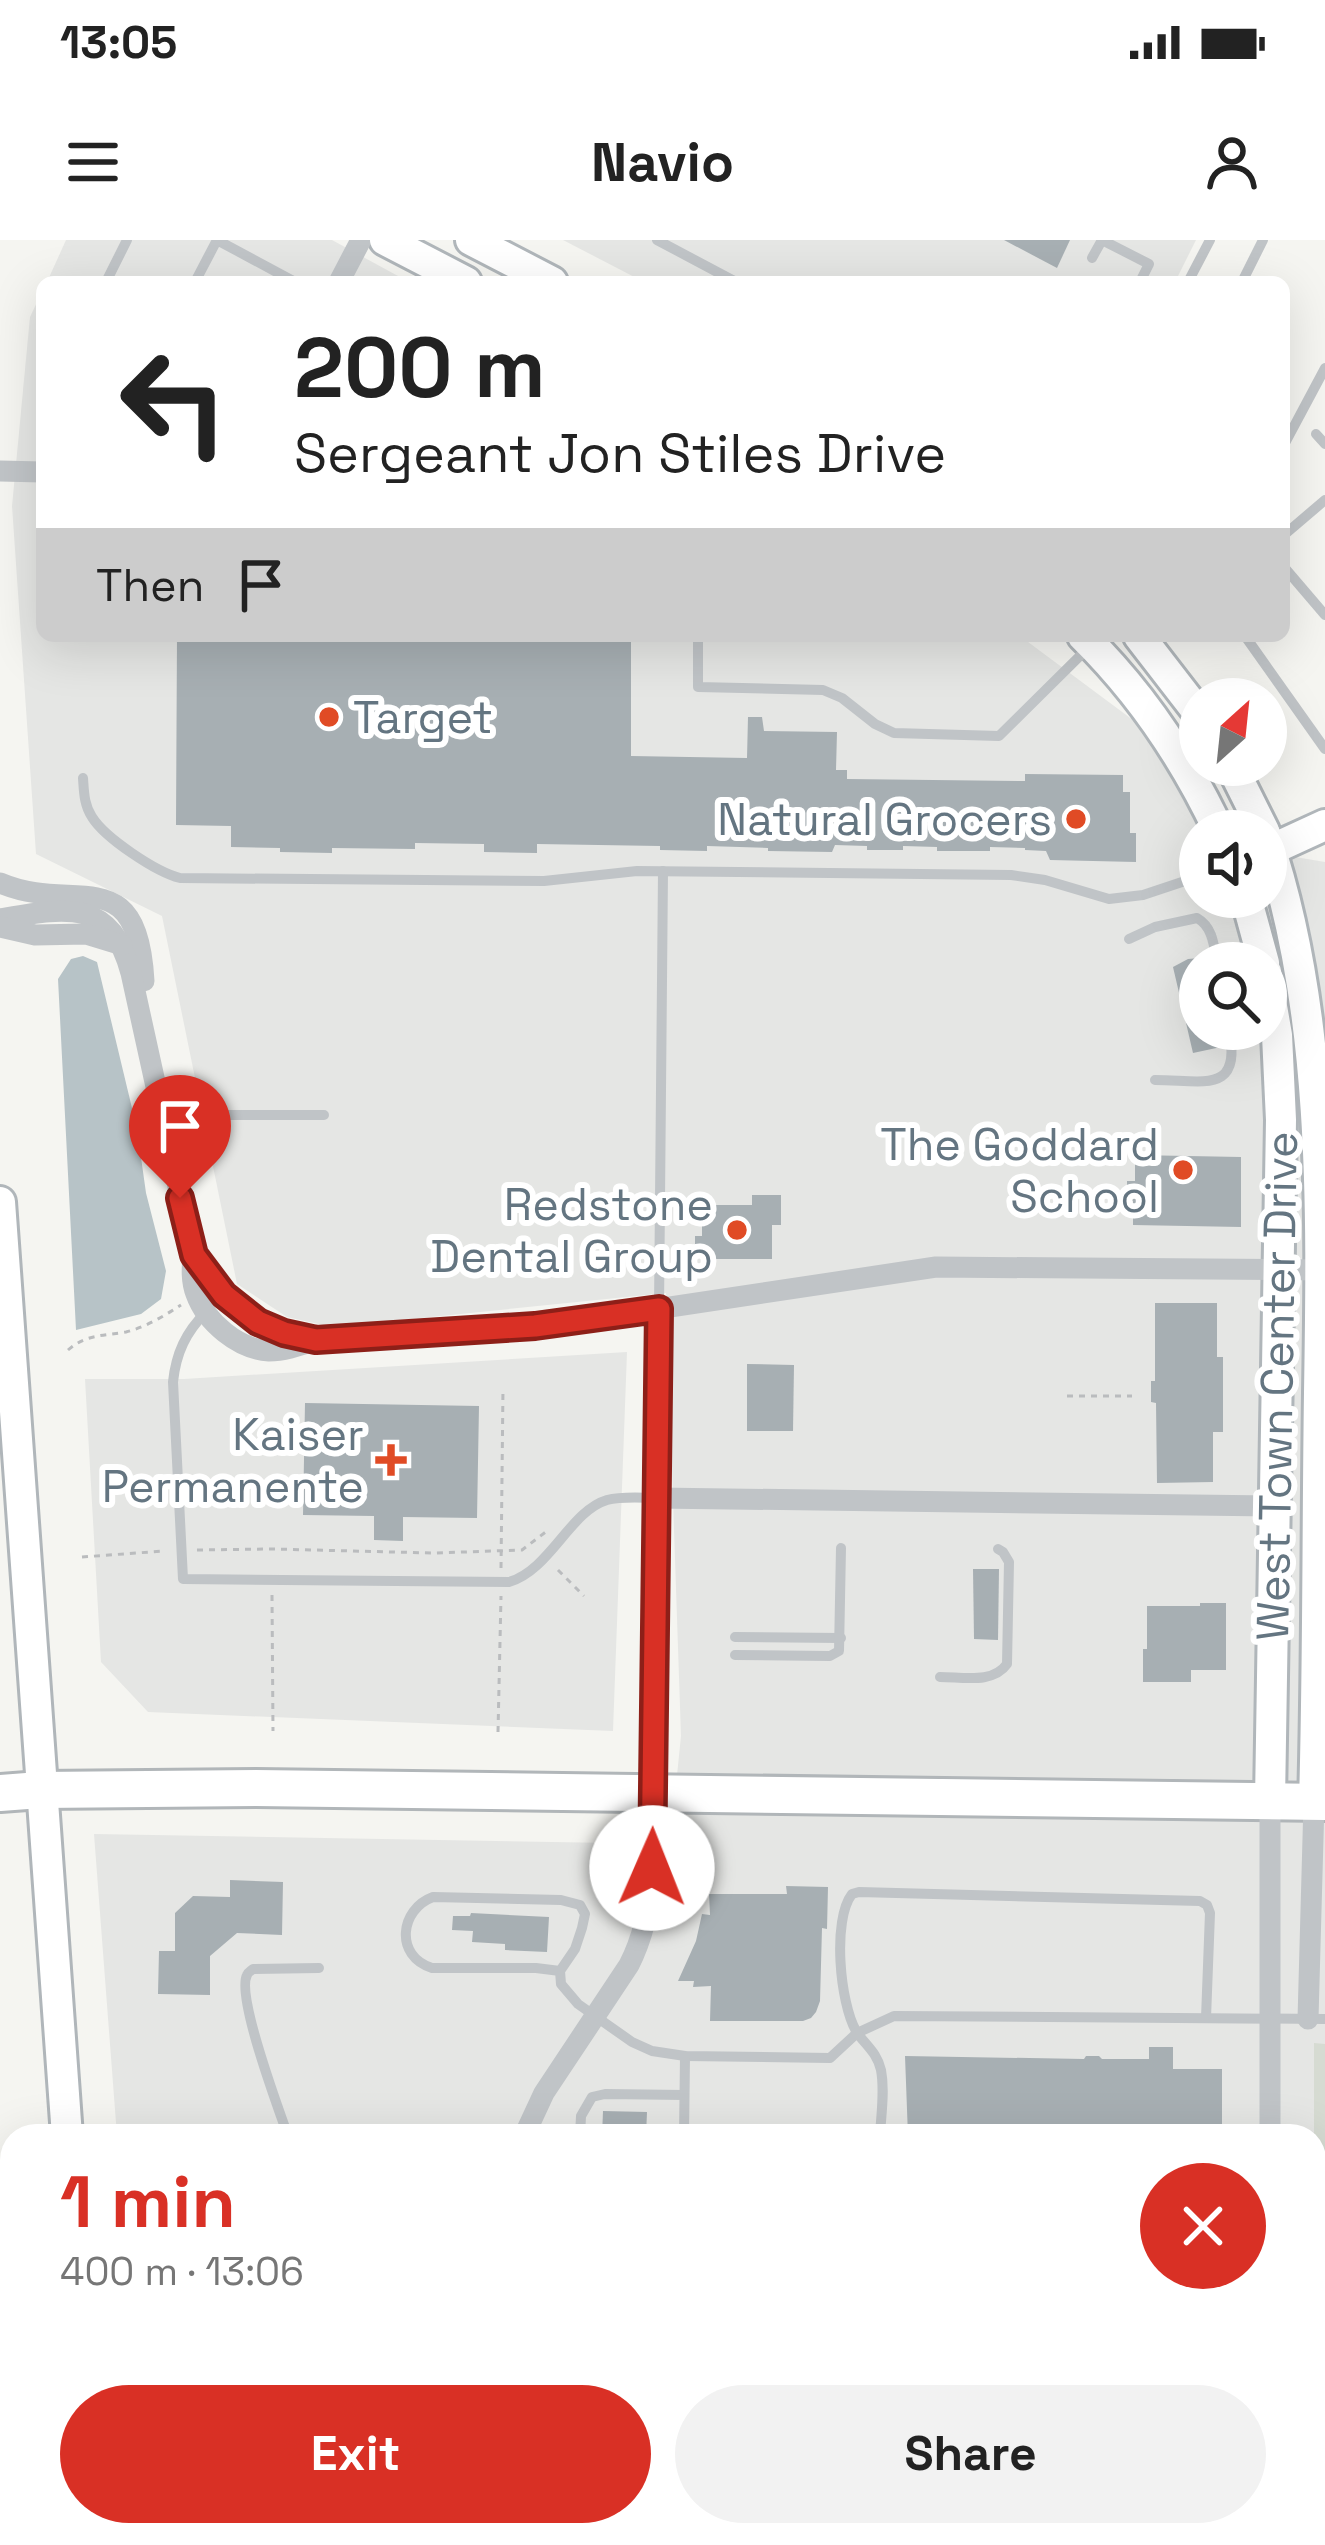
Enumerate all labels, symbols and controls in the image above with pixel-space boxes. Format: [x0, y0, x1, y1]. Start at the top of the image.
text: 13:05 [60, 14, 177, 71]
text: Navio [591, 128, 734, 197]
icon: menu [60, 129, 126, 195]
icon: person [1199, 129, 1265, 195]
text: 200 m [294, 314, 546, 422]
icon: left [96, 324, 252, 480]
text: Sergeant Jon Stiles Drive [294, 419, 946, 488]
icon: arrive [228, 552, 294, 618]
text: Then [96, 557, 204, 614]
north arrow [1179, 678, 1287, 786]
map controls [1179, 678, 1287, 1050]
place label: Target [353, 689, 493, 746]
marker: Target [316, 704, 342, 730]
place label: Natural Grocers [717, 791, 1052, 848]
marker: Natural Grocers [1063, 806, 1089, 832]
button: sound [1179, 810, 1287, 918]
button: search [1179, 942, 1287, 1050]
pin [129, 1075, 231, 1198]
icon: arrive [147, 1093, 213, 1159]
place label: The Goddard School [880, 1116, 1159, 1225]
street label: West Town Center Drive [1244, 1131, 1310, 1641]
marker: The Goddard School [1170, 1157, 1196, 1183]
place label: Redstone Dental Group [430, 1176, 713, 1285]
marker: Redstone Dental Group [724, 1217, 750, 1243]
place label: Kaiser Permanente [102, 1406, 364, 1515]
marker: Kaiser Permanente [375, 1444, 407, 1476]
position arrow [589, 1805, 715, 1931]
text: 1 min [60, 2156, 236, 2248]
button: close [1140, 2163, 1266, 2289]
text: 400 m · 13:06 [60, 2247, 304, 2296]
button: Exit [60, 2385, 651, 2523]
button: Share [675, 2385, 1266, 2523]

